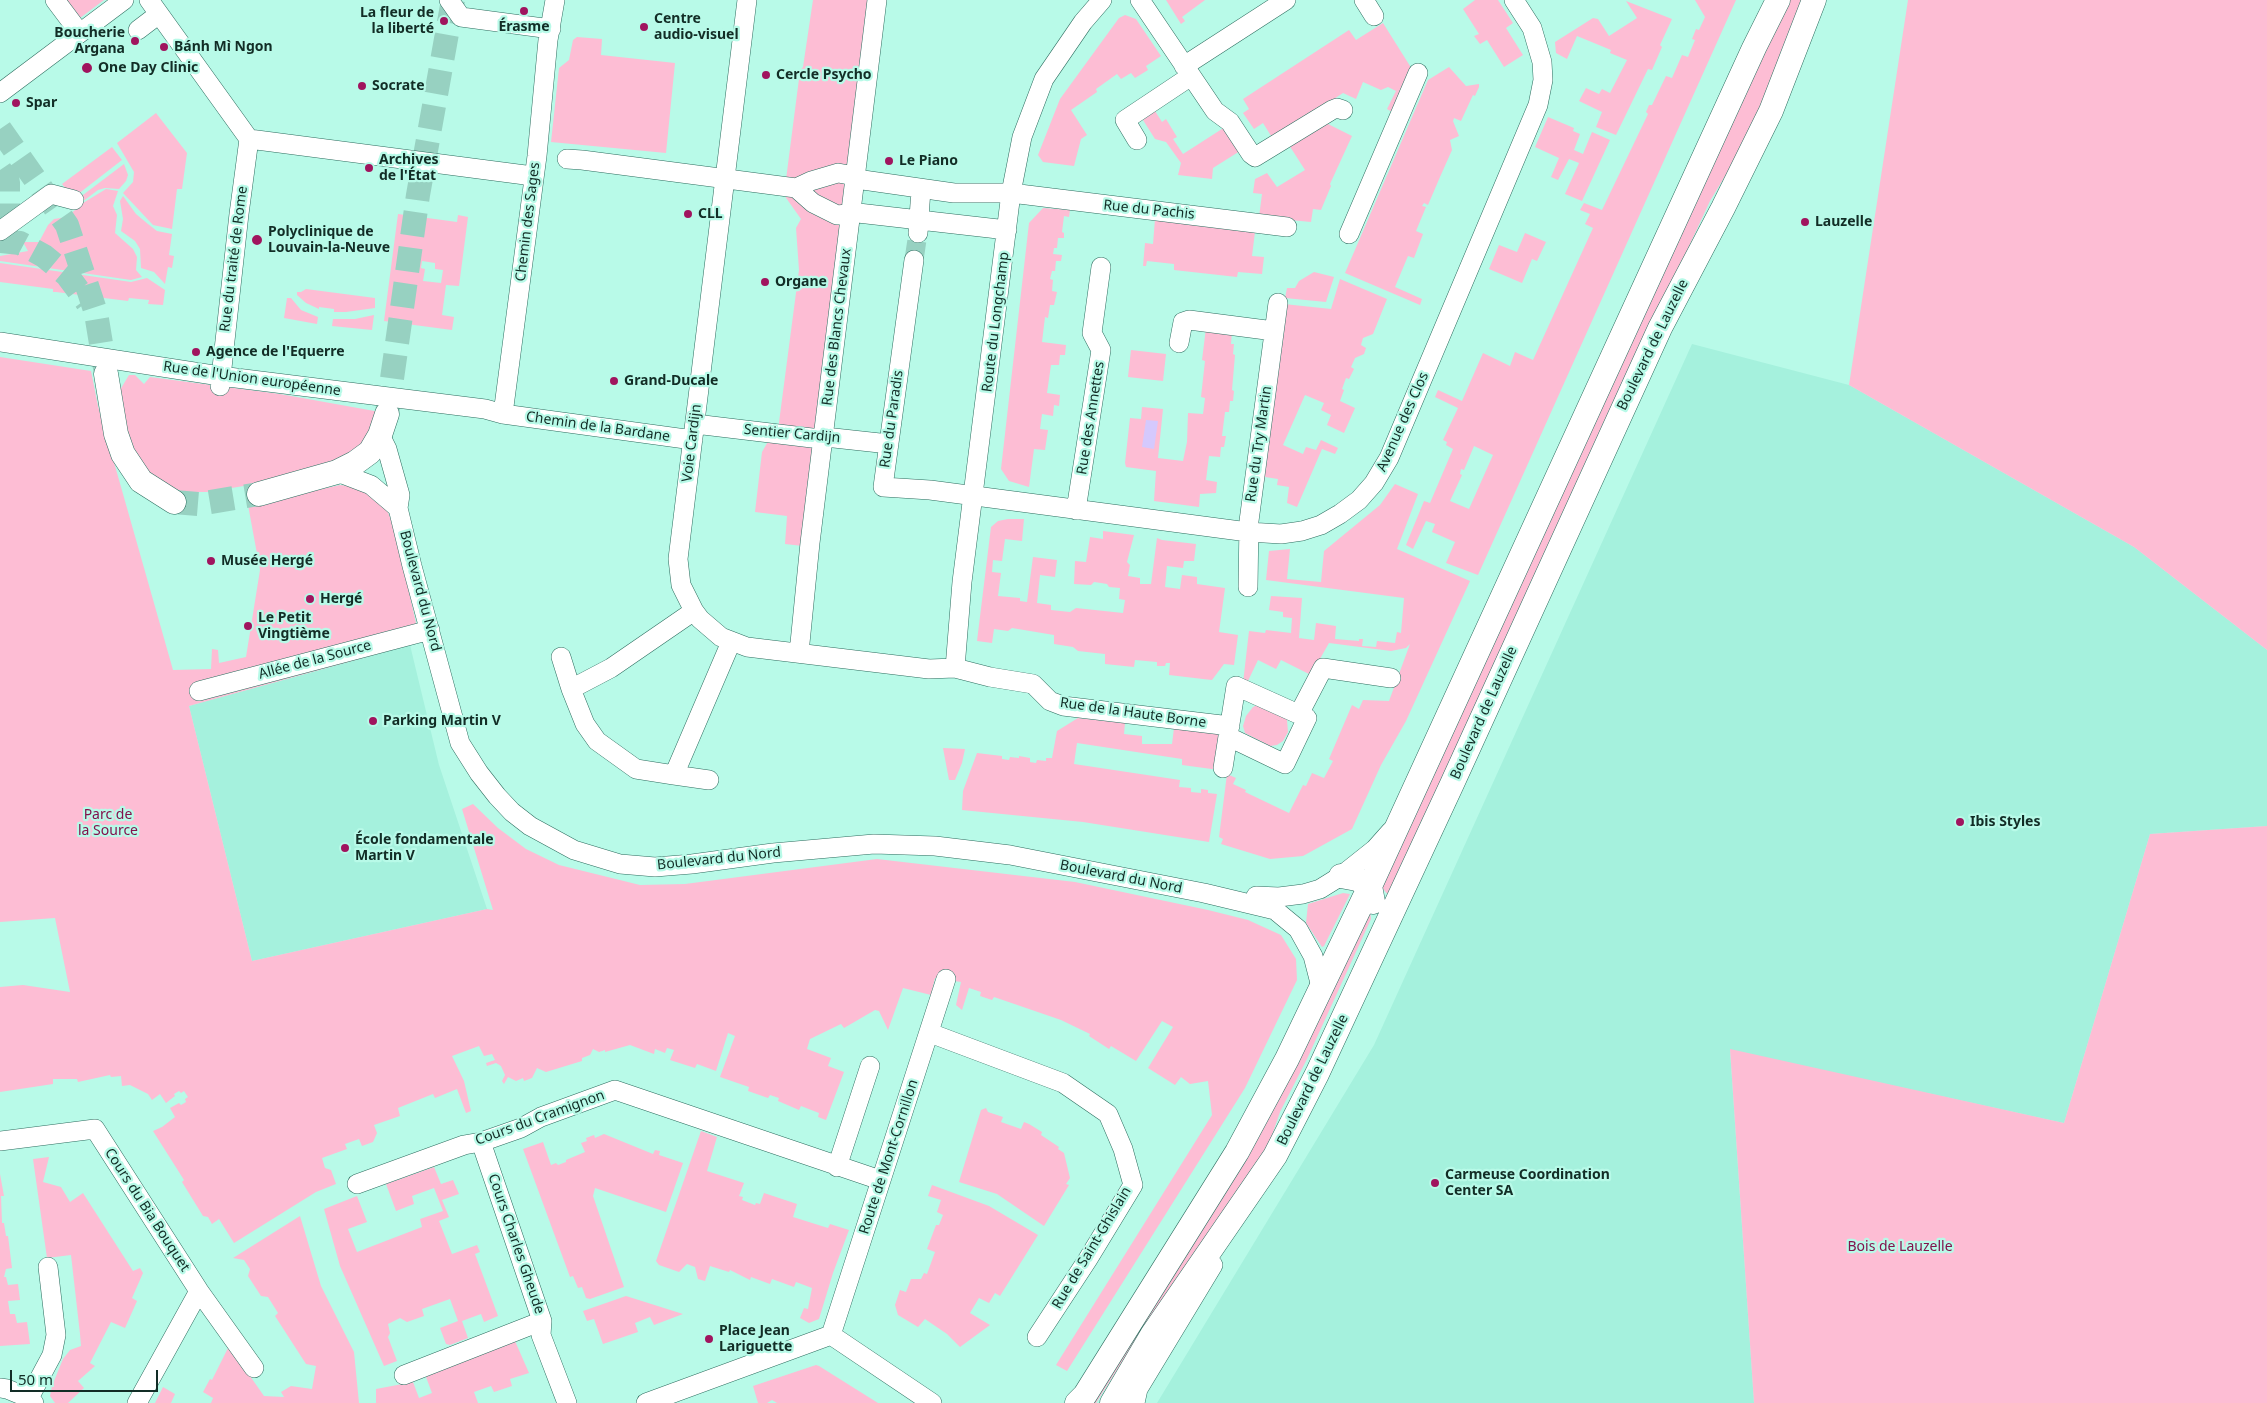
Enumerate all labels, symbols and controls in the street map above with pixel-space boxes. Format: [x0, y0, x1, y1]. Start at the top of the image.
place label: La fleur de la liberté [360, 5, 434, 38]
marker: Érasme [518, 5, 530, 17]
place label: Centre audio-visuel [654, 11, 739, 44]
marker: La fleur de la liberté [438, 15, 450, 27]
place label: Érasme [498, 19, 550, 35]
marker: Centre audio-visuel [638, 21, 650, 33]
place label: Boucherie Argana [54, 25, 125, 58]
marker: Boucherie Argana [129, 35, 141, 47]
place label: Bánh Mì Ngon [174, 39, 273, 55]
marker: Bánh Mì Ngon [158, 41, 170, 53]
place label: One Day Clinic [98, 60, 198, 76]
marker: One Day Clinic [80, 61, 94, 75]
place label: Cercle Psycho [776, 67, 872, 83]
marker: Cercle Psycho [760, 69, 772, 81]
place label: Socrate [372, 78, 424, 94]
marker: Socrate [356, 80, 368, 92]
place label: Spar [26, 95, 57, 111]
marker: Spar [10, 97, 22, 109]
place label: Archives de l'État [379, 152, 439, 184]
place label: Le Piano [899, 153, 958, 169]
marker: Le Piano [883, 155, 895, 167]
street label: Chemin des Sages [512, 161, 544, 283]
marker: Archives de l'État [363, 162, 375, 174]
street label: Rue du traité de Rome [217, 185, 251, 333]
street label: Rue du Pachis [1102, 197, 1196, 223]
place label: CLL [698, 206, 723, 222]
marker: CLL [682, 208, 694, 220]
place label: Lauzelle [1815, 214, 1872, 230]
marker: Lauzelle [1799, 216, 1811, 228]
place label: Polyclinique de Louvain-la-Neuve [268, 224, 390, 256]
marker: Polyclinique de Louvain-la-Neuve [250, 233, 264, 247]
street label: Rue des Blancs Chevaux [819, 247, 855, 407]
street label: Route du Longchamp [979, 251, 1013, 393]
place label: Organe [775, 274, 827, 290]
marker: Organe [759, 276, 771, 288]
street label: Boulevard de Lauzelle [1614, 277, 1692, 413]
place label: Agence de l'Equerre [206, 344, 345, 360]
marker: Agence de l'Equerre [190, 346, 202, 358]
street label: Rue de l'Union européenne [162, 358, 342, 400]
street label: Rue des Annettes [1074, 360, 1108, 476]
street label: Rue du Paradis [877, 369, 907, 469]
street label: Avenue des Clos [1374, 370, 1432, 474]
place label: Grand-Ducale [624, 373, 718, 389]
marker: Grand-Ducale [608, 375, 620, 387]
street label: Rue du Try Martin [1243, 385, 1275, 503]
street label: Voie Cardijn [679, 403, 705, 483]
street label: Chemin de la Bardane [525, 409, 671, 445]
street label: Sentier Cardijn [743, 421, 841, 447]
street label: Boulevard du Nord [396, 529, 444, 653]
place label: Musée Hergé [221, 553, 313, 569]
marker: Musée Hergé [205, 555, 217, 567]
place label: Hergé [320, 591, 362, 607]
marker: Hergé [304, 593, 316, 605]
place label: Le Petit Vingtième [258, 610, 330, 642]
marker: Le Petit Vingtième [242, 620, 254, 632]
street label: Allée de la Source [257, 637, 373, 683]
street label: Boulevard de Lauzelle [1447, 644, 1521, 782]
street label: Rue de la Haute Borne [1059, 694, 1207, 732]
place label: Parking Martin V [383, 713, 501, 729]
marker: Parking Martin V [367, 715, 379, 727]
park label: Parc de la Source [78, 807, 138, 840]
place label: Ibis Styles [1970, 814, 2040, 830]
marker: Ibis Styles [1954, 816, 1966, 828]
place label: École fondamentale Martin V [355, 832, 494, 864]
marker: École fondamentale Martin V [339, 842, 351, 854]
street label: Boulevard du Nord [656, 844, 782, 874]
street label: Boulevard du Nord [1058, 857, 1184, 897]
street label: Boulevard de Lauzelle [1274, 1012, 1352, 1148]
street label: Route de Mont-Cornillon [856, 1078, 922, 1236]
street label: Cours du Cramignon [473, 1087, 607, 1149]
street label: Cours du Bia Bouquet [101, 1145, 193, 1275]
place label: Carmeuse Coordination Center SA [1445, 1167, 1610, 1200]
street label: Cours Charles Gheude [484, 1172, 548, 1316]
marker: Carmeuse Coordination Center SA [1429, 1177, 1441, 1189]
street label: Rue de Saint-Ghislain [1049, 1184, 1135, 1312]
park label: Bois de Lauzelle [1847, 1239, 1953, 1255]
place label: Place Jean Lariguette [719, 1323, 792, 1355]
marker: Place Jean Lariguette [703, 1333, 715, 1345]
scale bar [12, 1360, 160, 1392]
text: 50 m [18, 1369, 53, 1389]

